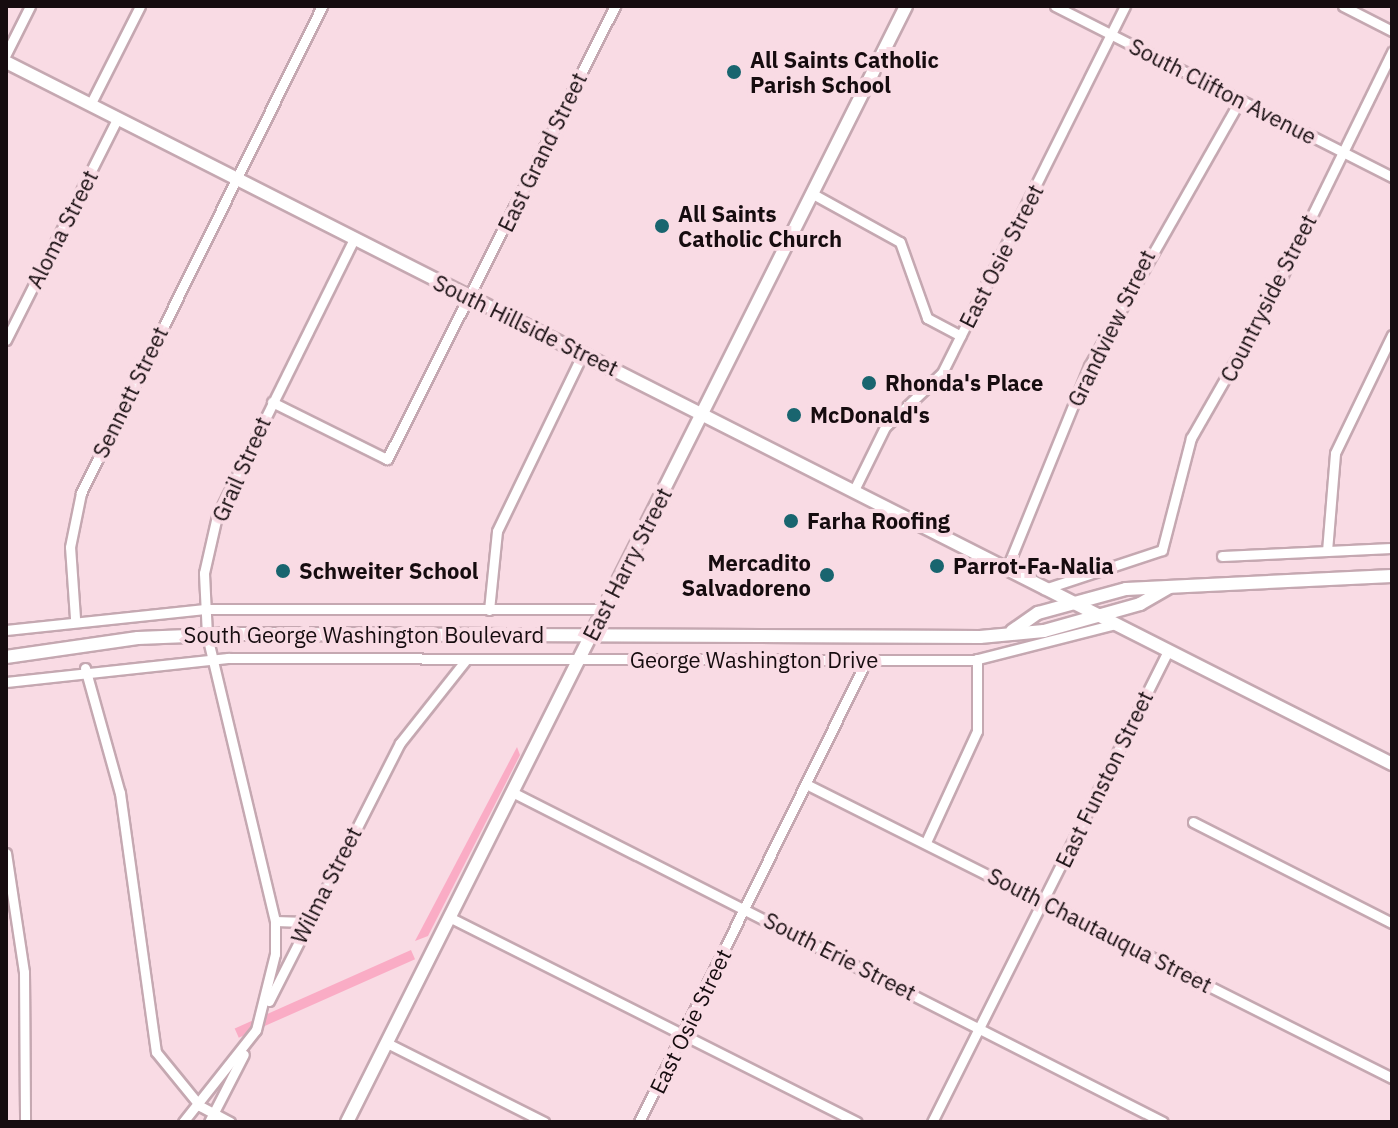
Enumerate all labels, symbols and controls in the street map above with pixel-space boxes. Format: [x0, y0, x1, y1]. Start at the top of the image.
street label: South Clifton Avenue [1125, 32, 1321, 150]
place label: All Saints Catholic Parish School [750, 46, 939, 98]
marker: All Saints Catholic Parish School [725, 63, 743, 81]
street label: East Grand Street [492, 68, 592, 236]
street label: Aloma Street [21, 166, 103, 292]
street label: East Osie Street [953, 180, 1049, 332]
place label: All Saints Catholic Church [678, 200, 842, 252]
street label: Countryside Street [1214, 210, 1322, 386]
marker: All Saints Catholic Church [653, 217, 671, 235]
street label: Grandview Street [1062, 245, 1160, 411]
street label: South Hillside Street [429, 269, 623, 381]
street label: Sennett Street [87, 322, 173, 462]
place label: Rhonda's Place [885, 370, 1043, 396]
marker: Rhonda's Place [860, 374, 878, 392]
place label: McDonald's [810, 402, 930, 428]
marker: McDonald's [785, 406, 803, 424]
street label: Grail Street [206, 412, 276, 526]
street label: East Harry Street [577, 483, 677, 645]
place label: Farha Roofing [807, 508, 950, 534]
marker: Farha Roofing [782, 512, 800, 530]
place label: Mercadito Salvadoreno [682, 549, 811, 600]
place label: Parrot-Fa-Nalia [953, 553, 1114, 579]
marker: Parrot-Fa-Nalia [928, 557, 946, 575]
place label: Schweiter School [299, 558, 478, 584]
marker: Schweiter School [274, 562, 292, 580]
marker: Mercadito Salvadoreno [818, 566, 836, 584]
street label: South George Washington Boulevard [184, 622, 544, 648]
street label: George Washington Drive [630, 647, 878, 673]
street label: East Funston Street [1050, 686, 1158, 872]
street label: Wilma Street [285, 822, 367, 948]
street label: South Chautauqua Street [984, 862, 1216, 998]
street label: South Erie Street [760, 906, 920, 1006]
street label: East Osie Street [644, 944, 736, 1098]

